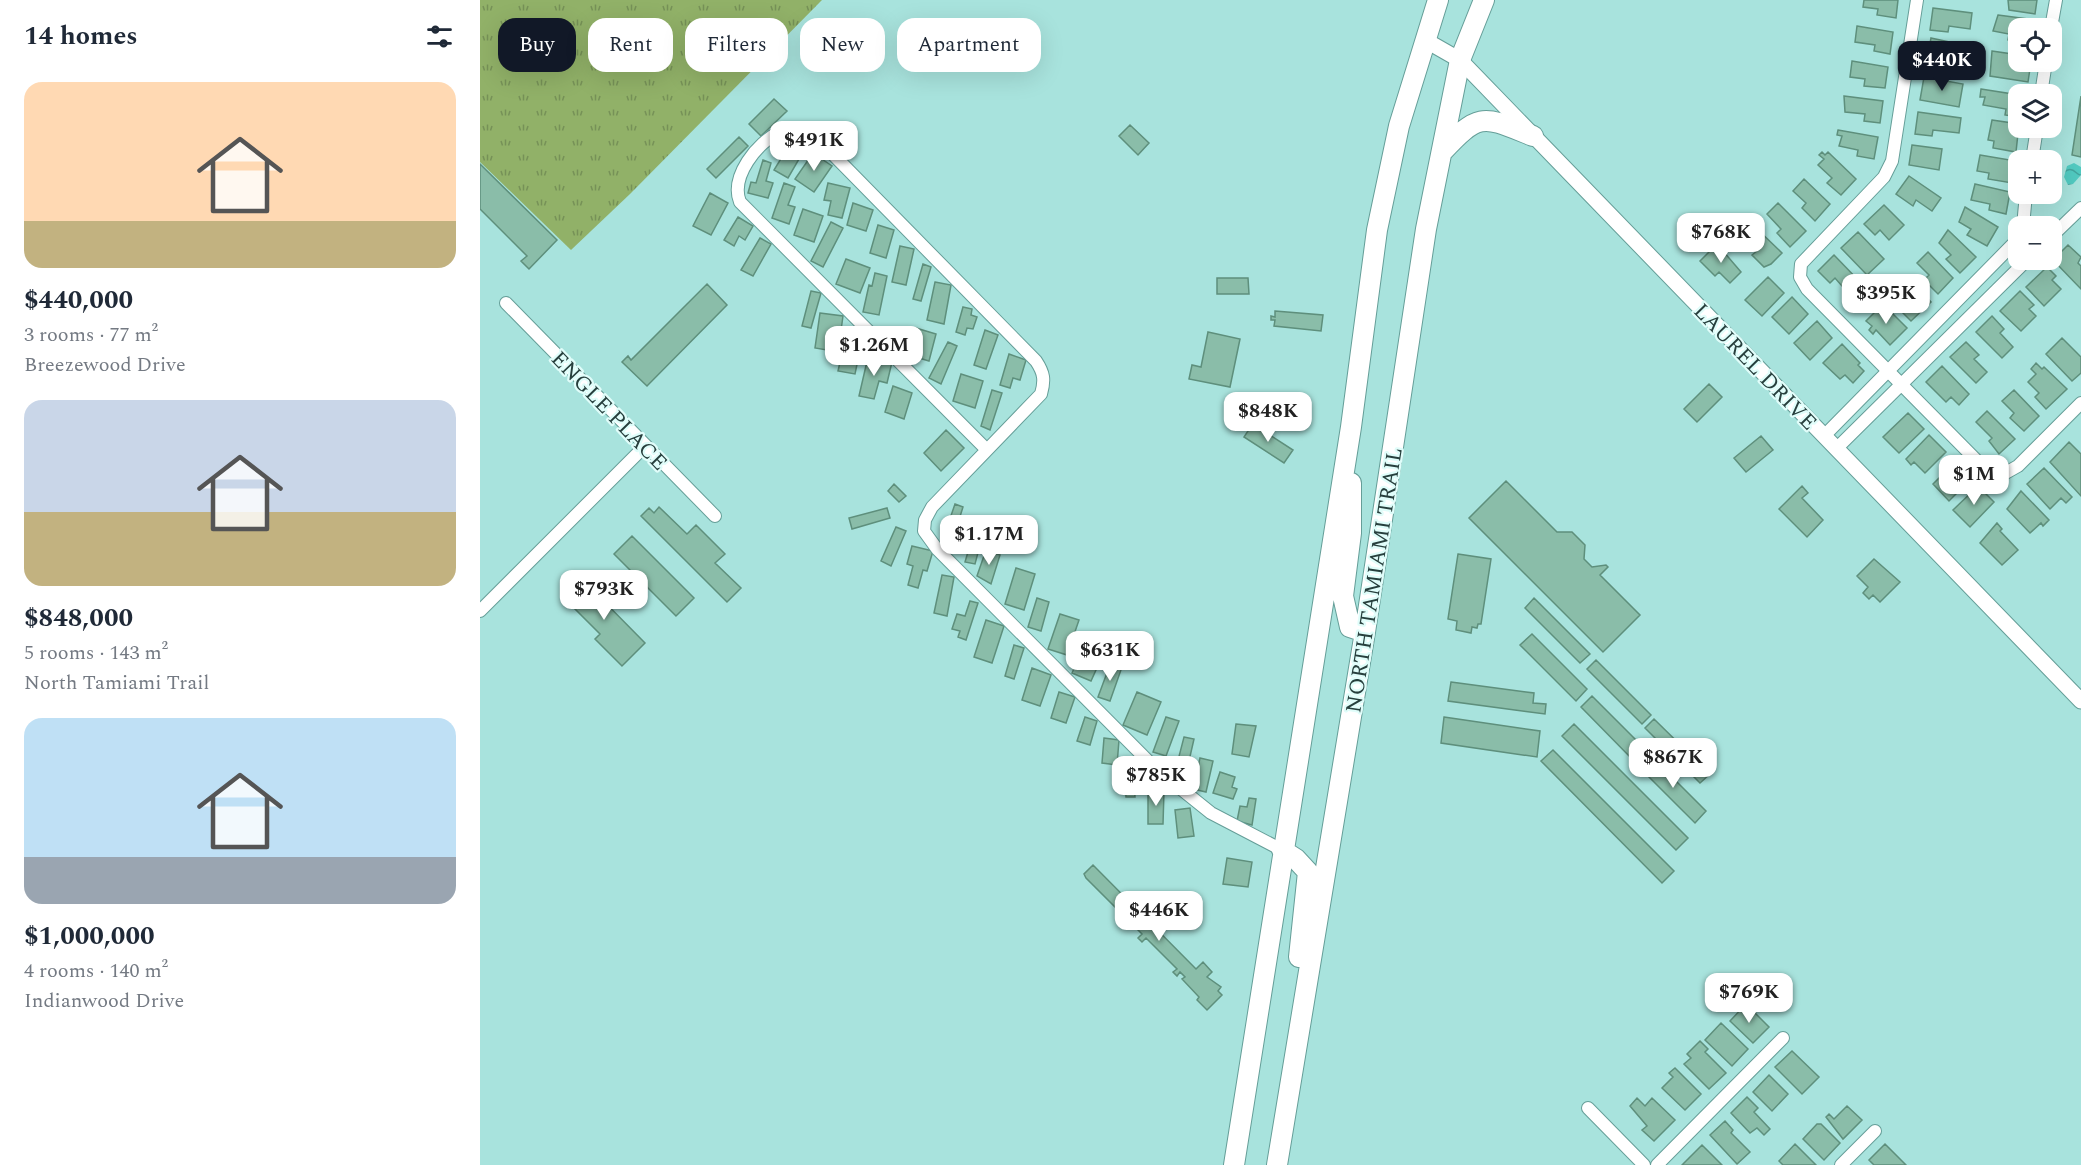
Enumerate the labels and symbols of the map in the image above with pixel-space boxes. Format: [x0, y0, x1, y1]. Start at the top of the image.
pin: $440K [1900, 41, 1984, 92]
pin: $491K [772, 121, 856, 172]
pin: $768K [1679, 213, 1763, 264]
pin: $395K [1844, 274, 1928, 325]
street label: LAUREL DRIVE [1685, 296, 1824, 438]
pin: $1.26M [825, 326, 923, 377]
street label: ENGLE PLACE [543, 343, 675, 479]
pin: $848K [1226, 392, 1310, 443]
street label: NORTH TAMIAMI TRAIL [1337, 445, 1412, 715]
pin: $1M [1945, 455, 2003, 506]
pin: $1.17M [940, 515, 1038, 566]
pin: $793K [562, 570, 646, 621]
pin: $631K [1068, 631, 1152, 682]
pin: $867K [1631, 738, 1715, 789]
pin: $785K [1114, 756, 1198, 807]
pin: $446K [1117, 891, 1201, 942]
pin: $769K [1707, 973, 1791, 1024]

